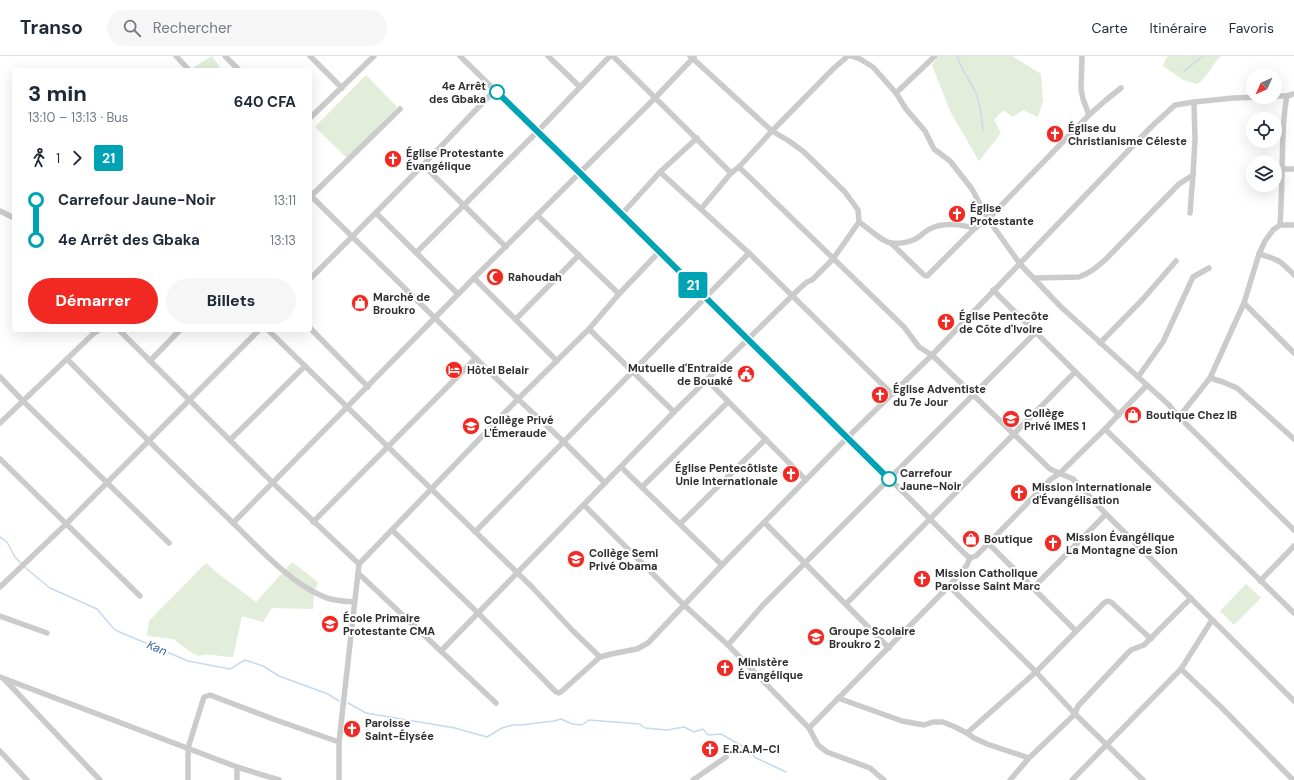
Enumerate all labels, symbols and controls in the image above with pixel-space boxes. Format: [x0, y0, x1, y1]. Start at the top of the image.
search box [107, 10, 387, 46]
text: Transo [20, 15, 83, 40]
icon: search [121, 17, 143, 39]
text: Rechercher [153, 18, 232, 38]
text: Carte [1092, 19, 1128, 37]
text: Itinéraire [1150, 19, 1207, 37]
text: Favoris [1229, 19, 1274, 37]
north arrow [1246, 68, 1282, 104]
map controls [1246, 68, 1282, 192]
text: 3 min [28, 79, 87, 108]
place label: 4e Arrêt des Gbaka [429, 79, 486, 106]
marker: 4e Arrêt des Gbaka [489, 84, 505, 100]
text: 640 CFA [234, 92, 296, 112]
text: 13:10 – 13:13 · Bus [28, 109, 128, 126]
button: locate [1246, 112, 1282, 148]
place label: Église du Christianisme Céleste [1068, 121, 1187, 148]
church icon: Église du Christianisme Céleste [1045, 124, 1065, 144]
place label: Église Protestante Évangélique [406, 146, 504, 173]
icon: walk [28, 147, 50, 169]
icon: forward [66, 147, 88, 169]
text: 21 [102, 149, 115, 167]
church icon: Église Protestante Évangélique [383, 149, 403, 169]
text: 1 [56, 150, 60, 167]
button: layers [1246, 156, 1282, 192]
text: Carrefour Jaune-Noir [58, 190, 216, 210]
text: 13:11 [274, 192, 296, 209]
place label: Église Protestante [970, 201, 1034, 228]
church icon: Église Protestante [947, 204, 967, 224]
text: 4e Arrêt des Gbaka [58, 230, 200, 250]
text: 13:13 [270, 232, 296, 249]
mosque icon: Rahoudah [485, 267, 505, 287]
place label: Rahoudah [508, 270, 562, 284]
line badge: 21 [675, 272, 711, 298]
text: 21 [686, 276, 700, 294]
button: Démarrer [28, 278, 158, 324]
button: Billets [166, 278, 296, 324]
place label: Marché de Broukro [373, 290, 430, 317]
shop icon: Marché de Broukro [350, 293, 370, 313]
place label: Église Pentecôte de Côte d'Ivoire [959, 309, 1049, 336]
church icon: Église Pentecôte de Côte d'Ivoire [936, 312, 956, 332]
hotel icon: Hôtel Belair [444, 360, 464, 380]
place label: Mutuelle d'Entraide de Bouaké [628, 361, 733, 388]
place label: Hôtel Belair [467, 363, 529, 377]
public building icon: Mutuelle d'Entraide de Bouaké [736, 364, 756, 384]
place label: Église Adventiste du 7e Jour [893, 382, 986, 409]
church icon: Église Adventiste du 7e Jour [870, 385, 890, 405]
shop icon: Boutique Chez IB [1123, 405, 1143, 425]
place label: Collège Privé IMES 1 [1024, 406, 1086, 433]
place label: Boutique Chez IB [1146, 408, 1237, 422]
school or university icon: Collège Privé IMES 1 [1001, 409, 1021, 429]
place label: Collège Privé L'Émeraude [484, 413, 554, 440]
school or university icon: Collège Privé L'Émeraude [461, 416, 481, 436]
place label: Église Pentecôtiste Unie Internationale [675, 461, 778, 488]
church icon: Église Pentecôtiste Unie Internationale [781, 464, 801, 484]
place label: Carrefour Jaune-Noir [900, 466, 962, 493]
marker: Carrefour Jaune-Noir [881, 471, 897, 487]
place label: Mission Internationale d'Évangélisation [1032, 480, 1152, 507]
church icon: Mission Internationale d'Évangélisation [1009, 483, 1029, 503]
shop icon: Boutique [961, 529, 981, 549]
place label: Mission Évangélique La Montagne de Sion [1066, 530, 1178, 557]
place label: Boutique [984, 532, 1033, 546]
church icon: Mission Évangélique La Montagne de Sion [1043, 533, 1063, 553]
place label: Collège Semi Privé Obama [589, 546, 658, 573]
school or university icon: Collège Semi Privé Obama [566, 549, 586, 569]
place label: Mission Catholique Paroisse Saint Marc [935, 566, 1041, 593]
church icon: Mission Catholique Paroisse Saint Marc [912, 569, 932, 589]
place label: École Primaire Protestante CMA [343, 611, 435, 638]
school or university icon: École Primaire Protestante CMA [320, 614, 340, 634]
place label: Groupe Scolaire Broukro 2 [829, 624, 916, 651]
school or university icon: Groupe Scolaire Broukro 2 [806, 627, 826, 647]
water label: Kan [145, 637, 170, 659]
place label: Ministère Évangélique [738, 655, 803, 682]
church icon: Ministère Évangélique [715, 658, 735, 678]
place label: Paroisse Saint-Élysée [365, 716, 434, 743]
church icon: Paroisse Saint-Élysée [342, 719, 362, 739]
church icon: E.R.A.M-CI [700, 739, 720, 759]
place label: E.R.A.M-CI [723, 742, 780, 756]

